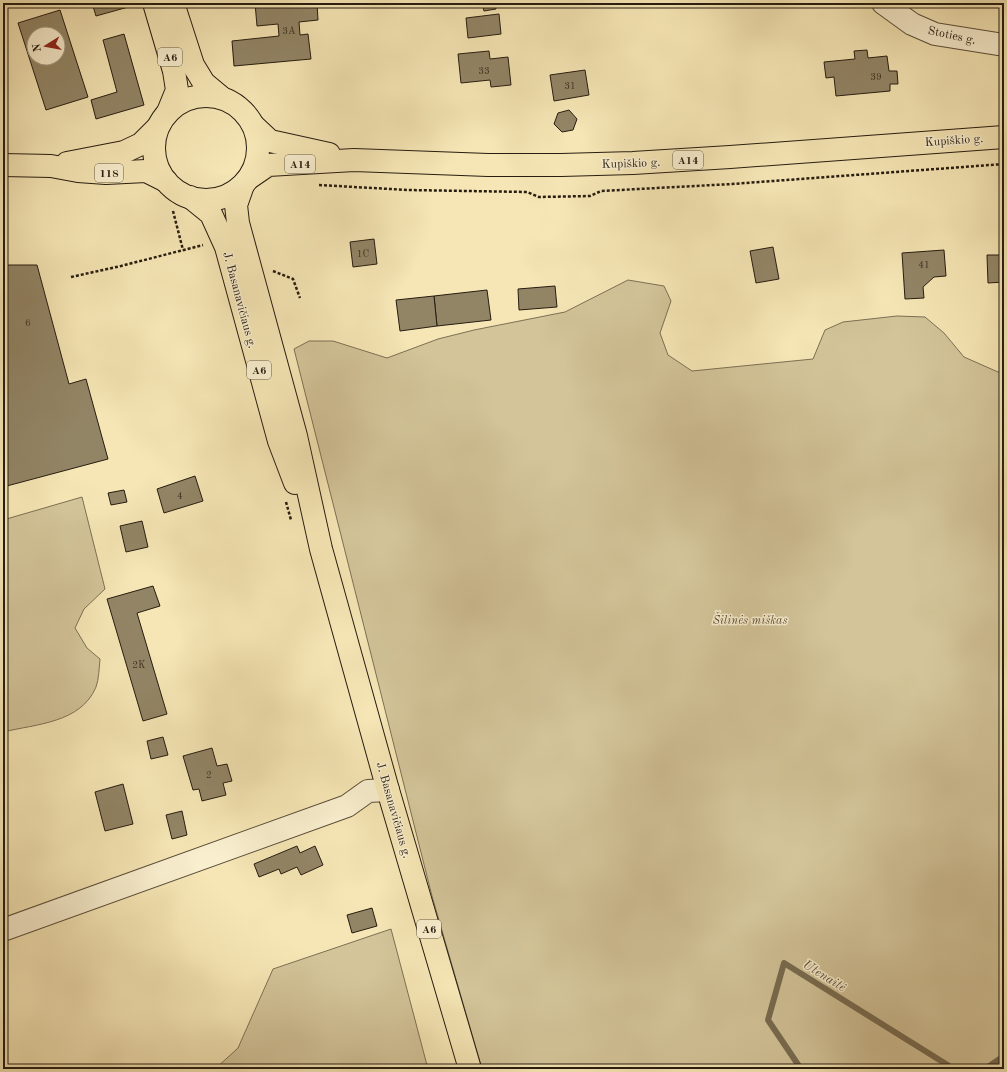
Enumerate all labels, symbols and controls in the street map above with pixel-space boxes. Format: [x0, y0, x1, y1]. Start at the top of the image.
street label: Stoties g. [927, 25, 977, 47]
north arrow [26, 26, 66, 66]
house number: 3A [282, 26, 296, 36]
text: N [31, 42, 44, 53]
road number: A6 [158, 48, 182, 66]
house number: 33 [478, 66, 490, 76]
house number: 39 [870, 72, 882, 82]
house number: 31 [564, 81, 576, 91]
street label: Kupiškio g. [924, 133, 984, 149]
road number: A14 [673, 151, 703, 169]
road number: A14 [285, 155, 315, 173]
street label: Kupiškio g. [601, 157, 661, 171]
road number: 118 [95, 164, 123, 182]
house number: 1C [357, 249, 370, 259]
street label: J. Basanavičiaus g. [220, 251, 258, 350]
house number: 41 [918, 260, 930, 270]
house number: 6 [25, 318, 31, 328]
road number: A6 [247, 361, 271, 379]
house number: 4 [177, 491, 183, 501]
park label: Šilinės miškas [712, 611, 788, 627]
house number: 2K [132, 660, 146, 670]
street label: J. Basanavičiaus g. [374, 761, 413, 860]
house number: 2 [206, 770, 212, 780]
road number: A6 [417, 920, 441, 938]
water label: Utenaitė [800, 958, 849, 995]

